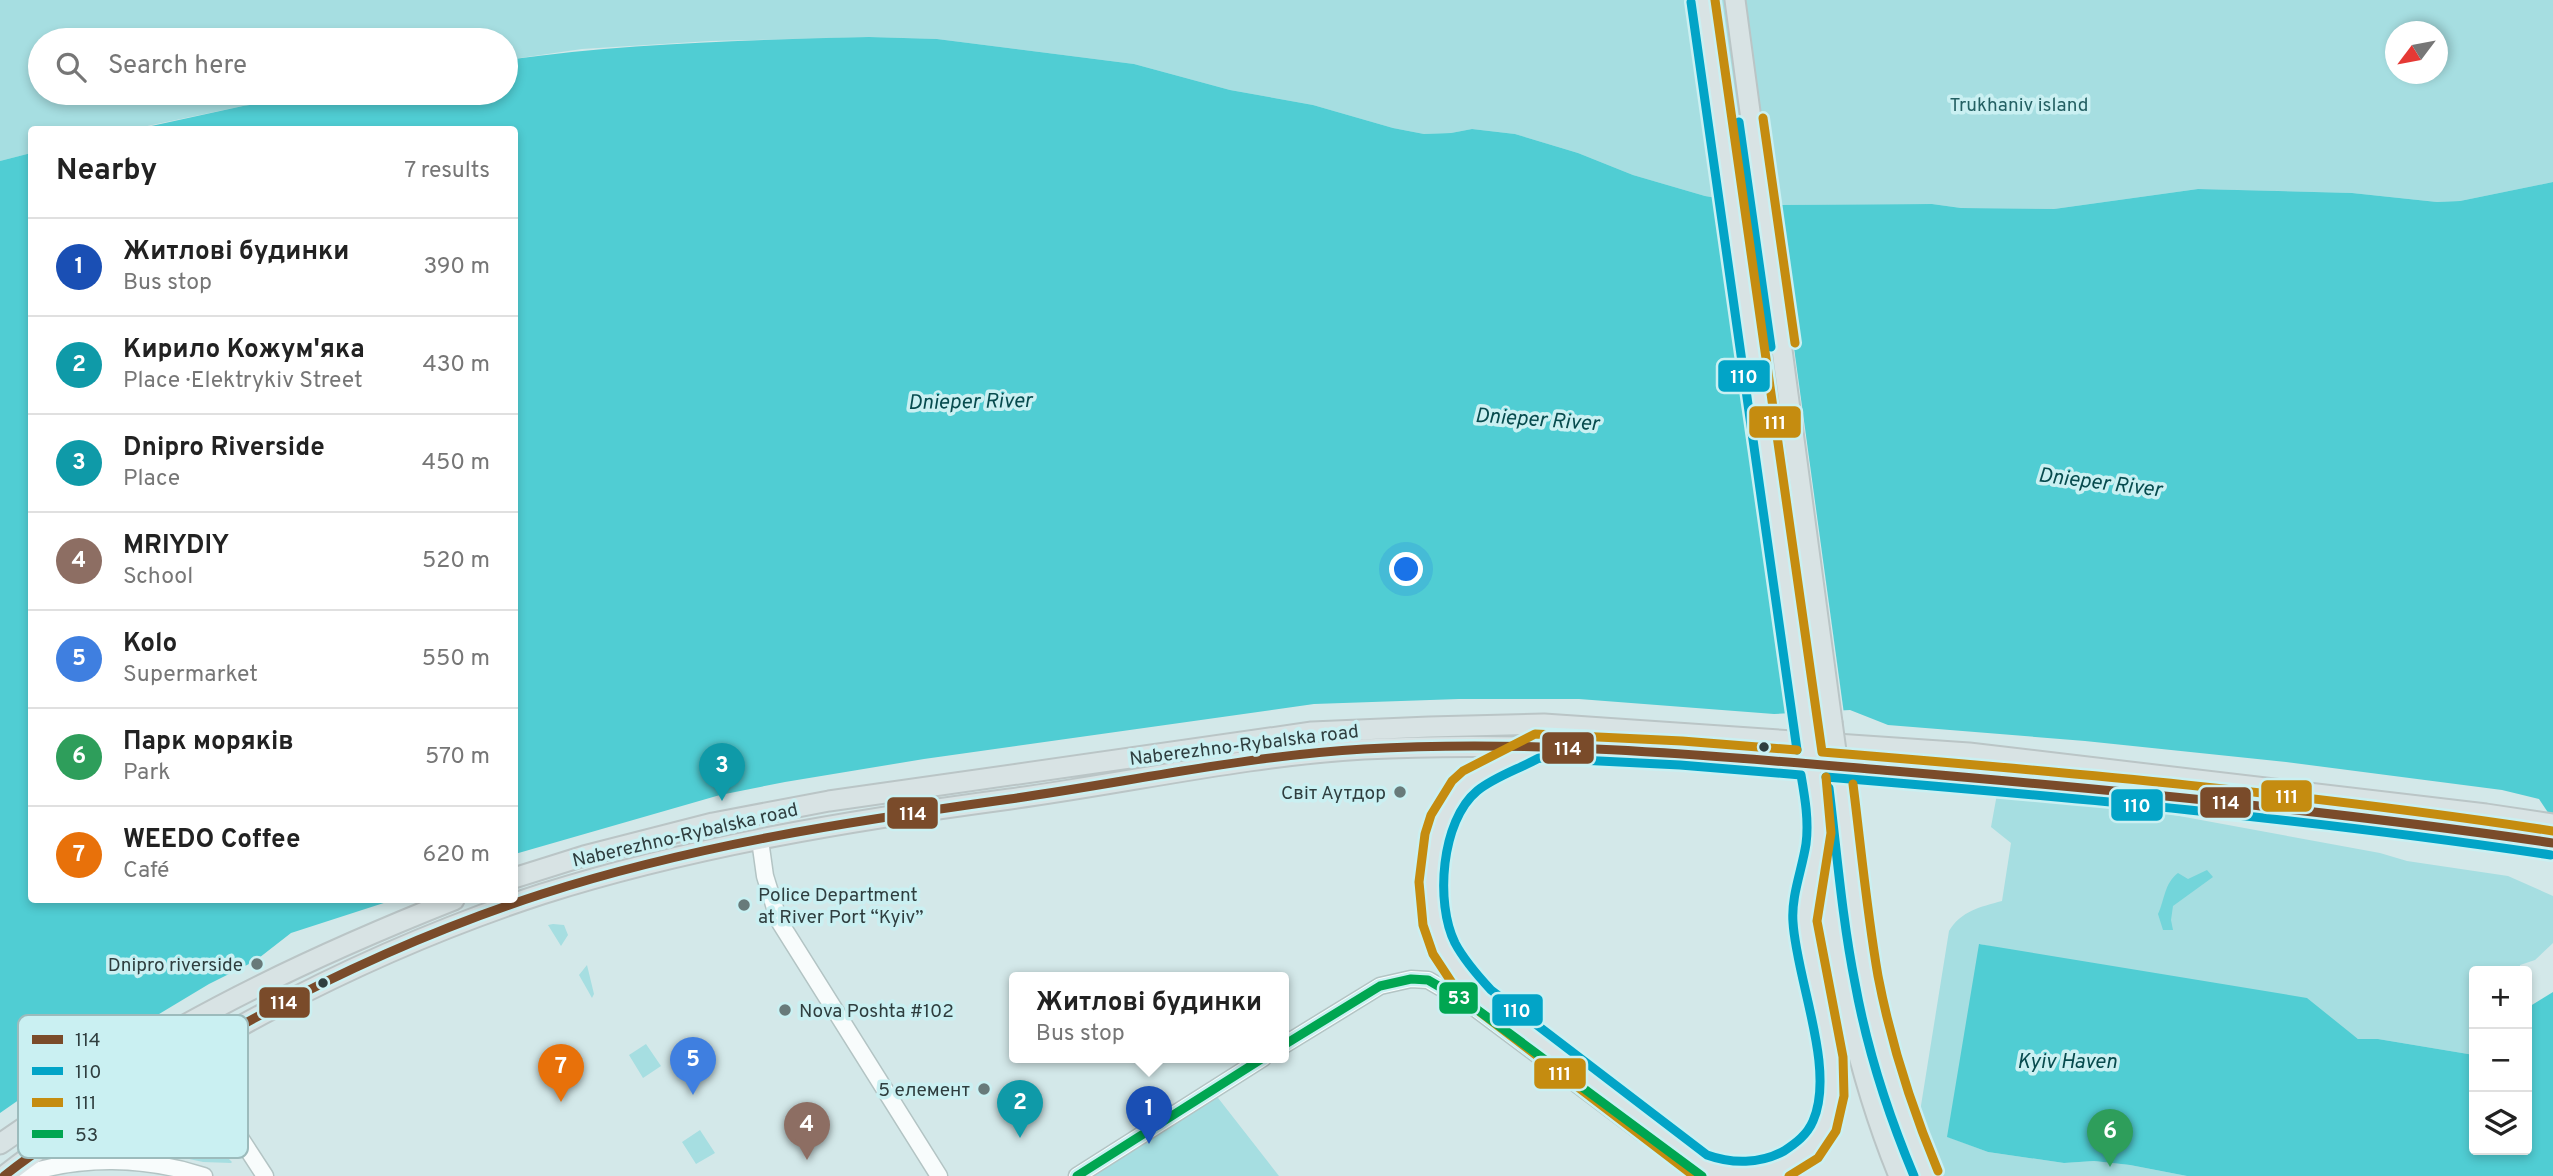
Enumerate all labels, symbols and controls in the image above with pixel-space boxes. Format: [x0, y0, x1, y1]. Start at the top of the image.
north arrow [2385, 21, 2448, 84]
search box [28, 28, 518, 105]
icon: search [52, 48, 90, 86]
text: Search here [108, 50, 247, 83]
park label: Trukhaniv island [1950, 94, 2088, 118]
text: Nearby [56, 153, 157, 190]
text: 7 results [404, 157, 490, 186]
text: Житлові будинки [123, 236, 349, 269]
text: 1 [74, 253, 84, 282]
text: 390 m [423, 253, 490, 282]
text: Bus stop [123, 269, 212, 298]
text: Кирило Кожум'яка [123, 334, 365, 367]
text: 2 [72, 351, 86, 380]
text: 430 m [422, 351, 490, 380]
line badge: 110 [1717, 359, 1771, 393]
text: 110 [1730, 366, 1758, 390]
text: Place · Elektrykiv Street [123, 367, 363, 396]
water label: Dnieper River [908, 388, 1034, 417]
water label: Dnieper River [1474, 403, 1602, 438]
line badge: 111 [1748, 405, 1802, 439]
text: 111 [1764, 412, 1786, 436]
text: Dnipro Riverside [123, 432, 325, 465]
text: 3 [72, 449, 86, 478]
text: 450 m [422, 449, 490, 478]
water label: Dnieper River [2036, 463, 2165, 505]
text: Place [123, 465, 180, 494]
text: MRIYDIY [123, 530, 229, 563]
text: 4 [72, 547, 86, 576]
text: 520 m [422, 547, 490, 576]
your location [1389, 552, 1423, 586]
text: School [123, 563, 193, 592]
text: Kolo [123, 628, 177, 661]
text: 5 [72, 645, 86, 674]
text: 550 m [422, 645, 490, 674]
text: Supermarket [123, 661, 258, 690]
street label: Naberezhno-Rybalska road [1128, 720, 1360, 772]
text: Парк моряків [123, 726, 294, 759]
line badge: 114 [1541, 731, 1595, 765]
text: 114 [1554, 738, 1582, 762]
unlabelled marker [1757, 740, 1771, 754]
text: 6 [72, 743, 86, 772]
text: 570 m [425, 743, 490, 772]
pin: 3 [699, 743, 745, 801]
text: Park [123, 759, 170, 788]
line badge: 111 [2260, 779, 2313, 813]
place label: Світ Аутдор [1281, 782, 1386, 806]
marker: Світ Аутдор [1392, 784, 1408, 800]
line badge: 114 [2199, 786, 2252, 819]
text: 111 [2276, 786, 2298, 810]
line badge: 110 [2110, 788, 2164, 822]
text: 114 [2212, 792, 2240, 816]
text: 110 [2123, 795, 2151, 819]
line badge: 114 [886, 796, 939, 830]
street label: Naberezhno-Rybalska road [570, 798, 801, 874]
text: 114 [899, 803, 927, 827]
text: WEEDO Coffee [123, 824, 301, 857]
text: 7 [73, 841, 85, 870]
text: 620 m [423, 841, 490, 870]
text: Café [123, 857, 169, 886]
place label: Police Department at River Port “Kyiv” [758, 884, 923, 930]
marker: Police Department at River Port “Kyiv” [736, 897, 752, 913]
place label: Dnipro riverside [108, 954, 243, 978]
marker: Dnipro riverside [249, 956, 265, 972]
map controls [2469, 966, 2532, 1155]
button: + [2469, 966, 2532, 1029]
popup [1009, 972, 1289, 1063]
unlabelled marker [316, 976, 330, 990]
line badge: 53 [1438, 981, 1479, 1015]
line badge: 114 [258, 986, 311, 1019]
text: Житлові будинки [1036, 987, 1262, 1020]
text: 53 [1448, 987, 1471, 1011]
text: 114 [270, 992, 298, 1016]
line badge: 110 [1491, 993, 1544, 1027]
place label: Nova Poshta #102 [799, 1000, 954, 1024]
text: 110 [1503, 1000, 1531, 1024]
marker: Nova Poshta #102 [777, 1002, 793, 1018]
legend [18, 1015, 248, 1158]
text: Bus stop [1036, 1020, 1125, 1049]
text: 114 [75, 1029, 101, 1053]
button: − [2469, 1029, 2532, 1092]
pin: 5 [670, 1037, 716, 1095]
pin: 7 [538, 1044, 584, 1102]
water label: Kyiv Haven [2017, 1049, 2118, 1076]
line badge: 111 [1533, 1057, 1587, 1090]
text: 110 [75, 1061, 101, 1085]
text: 111 [1549, 1063, 1571, 1087]
place label: 5 елемент [878, 1079, 970, 1103]
pin: 2 [997, 1080, 1043, 1138]
marker: 5 елемент [976, 1081, 992, 1097]
pin: 1 [1126, 1086, 1172, 1144]
text: 111 [75, 1092, 96, 1116]
button: layers [2469, 1092, 2532, 1155]
pin: 4 [784, 1102, 830, 1160]
pin: 6 [2087, 1109, 2133, 1167]
text: 53 [75, 1124, 98, 1148]

